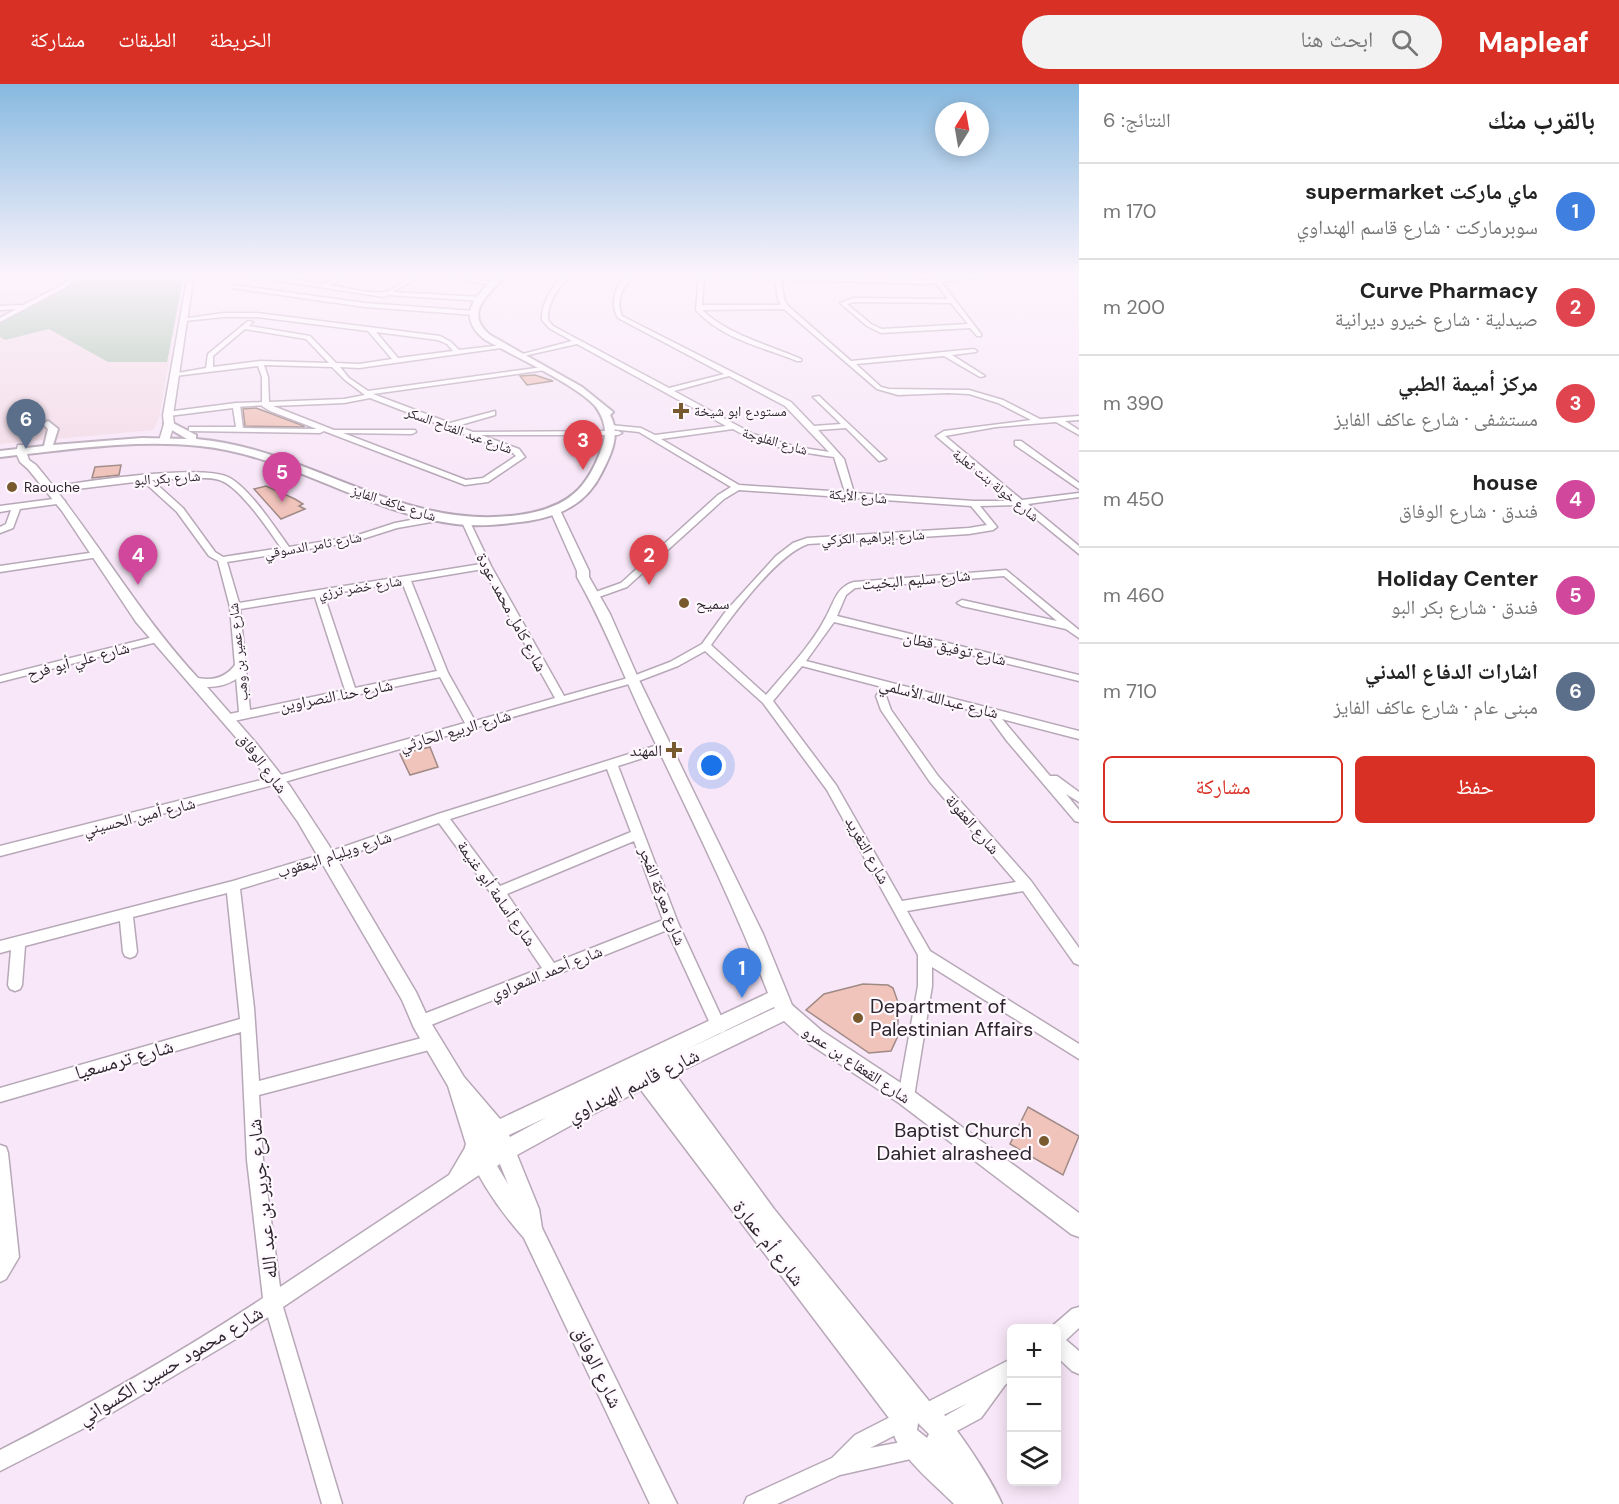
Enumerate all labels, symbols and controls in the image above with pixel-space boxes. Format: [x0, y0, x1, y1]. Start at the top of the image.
search box [1022, 15, 1442, 69]
text: Mapleaf [1478, 24, 1589, 61]
text: ابحث هنا [1300, 25, 1373, 54]
text: مشاركة [30, 26, 85, 54]
text: الطبقات [118, 26, 177, 54]
text: الخريطة [210, 26, 271, 54]
icon: search [1388, 26, 1421, 59]
north arrow [935, 102, 989, 156]
text: بالقرب منك [1487, 103, 1595, 137]
text: النتائج: 6 [1103, 107, 1171, 133]
text: ماي ماركت supermarket [1305, 177, 1538, 206]
text: 170 m [1103, 198, 1156, 224]
text: 1 [1572, 198, 1579, 224]
text: سوبرماركت · شارع قاسم الهنداوي [1297, 214, 1538, 240]
text: Curve Pharmacy [1360, 276, 1538, 305]
text: 200 m [1103, 294, 1165, 320]
text: 2 [1570, 294, 1581, 320]
text: صيدلية · شارع خيرو ديرانية [1335, 306, 1538, 332]
text: مركز أميمة الطبي [1398, 369, 1538, 398]
text: 390 m [1103, 390, 1164, 416]
text: 3 [1569, 390, 1582, 416]
pin: 6 [6, 400, 46, 449]
street label: شارع عبد الفتاح السكر [402, 402, 515, 459]
marker: مستودع ابو شيخة [672, 402, 690, 420]
place label: مستودع ابو شيخة [694, 402, 787, 421]
text: مستشفى · شارع عاكف الفايز [1334, 406, 1538, 432]
pin: 3 [564, 420, 602, 470]
street label: شارع الفلوجة [740, 423, 810, 460]
street label: شارع خولة بنت ثعلبة [948, 445, 1043, 526]
pin: 5 [262, 452, 302, 502]
street label: شارع بكر البو [133, 467, 201, 490]
text: house [1472, 468, 1538, 497]
place label: Raouche [24, 478, 80, 496]
marker: Raouche [5, 480, 19, 494]
street label: شارع عاكف الفايز [348, 481, 438, 526]
street label: شارع الأيكة [828, 484, 888, 509]
text: 450 m [1103, 486, 1164, 512]
text: 4 [1569, 486, 1582, 512]
text: فندق · شارع الوفاق [1399, 498, 1538, 524]
street label: شارع إبراهيم الكركي [821, 525, 925, 551]
street label: شارع ثامر الدسوقي [263, 528, 364, 565]
pin: 4 [118, 536, 158, 585]
pin: 2 [630, 536, 668, 585]
street label: شارع كامل محمد عودة [471, 549, 552, 675]
street label: شارع سليم البخيت [861, 564, 971, 595]
text: Holiday Center [1377, 564, 1538, 593]
street label: شارع خضر ترزي [317, 572, 403, 605]
text: 460 m [1103, 582, 1165, 608]
text: 5 [1569, 582, 1582, 608]
place label: سميح [696, 593, 730, 614]
text: فندق · شارع بكر البو [1391, 594, 1538, 620]
marker: سميح [677, 596, 691, 610]
street label: شارع عمير بن وهب [224, 602, 253, 702]
street label: شارع توفيق قطان [901, 626, 1008, 671]
street label: شارع علي أبو فرح [25, 637, 132, 686]
text: اشارات الدفاع المدني [1365, 657, 1538, 686]
street label: شارع حنا النصراوين [278, 674, 394, 717]
street label: شارع عبدالله الأسلمي [877, 674, 1000, 725]
text: 710 m [1103, 678, 1157, 704]
text: 6 [1569, 678, 1582, 704]
text: مبنى عام · شارع عاكف الفايز [1333, 694, 1538, 720]
street label: شارع الربيع الحارثي [397, 705, 514, 758]
street label: شارع الوفاق [233, 729, 292, 798]
place label: المهند [630, 740, 662, 761]
marker: المهند [667, 743, 681, 757]
your location [697, 751, 726, 780]
button: مشاركة [1103, 756, 1343, 823]
button: حفظ [1355, 756, 1595, 823]
street label: شارع العفولة [941, 790, 1004, 859]
street label: شارع أمين الحسيني [81, 792, 198, 843]
street label: شارع التغريد [840, 813, 895, 888]
street label: شارع ويليام اليعقوب [274, 826, 394, 883]
street label: شارع أسامة أبو غنيمة [452, 836, 541, 950]
street label: شارع معركة الفجر [634, 843, 691, 948]
street label: شارع أحمد الشعراوي [487, 940, 606, 1006]
pin: 1 [722, 948, 762, 998]
place label: Department of Palestinian Affairs [870, 993, 1033, 1042]
marker: Department of Palestinian Affairs [851, 1011, 865, 1025]
street label: شارع القعقاع بن عمرو [799, 1021, 915, 1108]
street label: شارع ترمسعيا [72, 1033, 176, 1085]
street label: شارع قاسم الهنداوي [562, 1042, 705, 1131]
place label: Baptist Church Dahiet alrasheed [876, 1117, 1032, 1166]
street label: شارع جرير بن عبد الله [241, 1118, 283, 1280]
marker: Baptist Church Dahiet alrasheed [1037, 1134, 1051, 1148]
street label: شارع أم عمارة [726, 1195, 811, 1292]
street label: شارع محمود حسين الكسواني [72, 1299, 269, 1433]
street label: شارع الوفاق [567, 1322, 629, 1412]
map controls [1007, 1324, 1061, 1486]
button: + [1007, 1324, 1061, 1378]
button: − [1007, 1378, 1061, 1432]
button: layers [1007, 1432, 1061, 1486]

